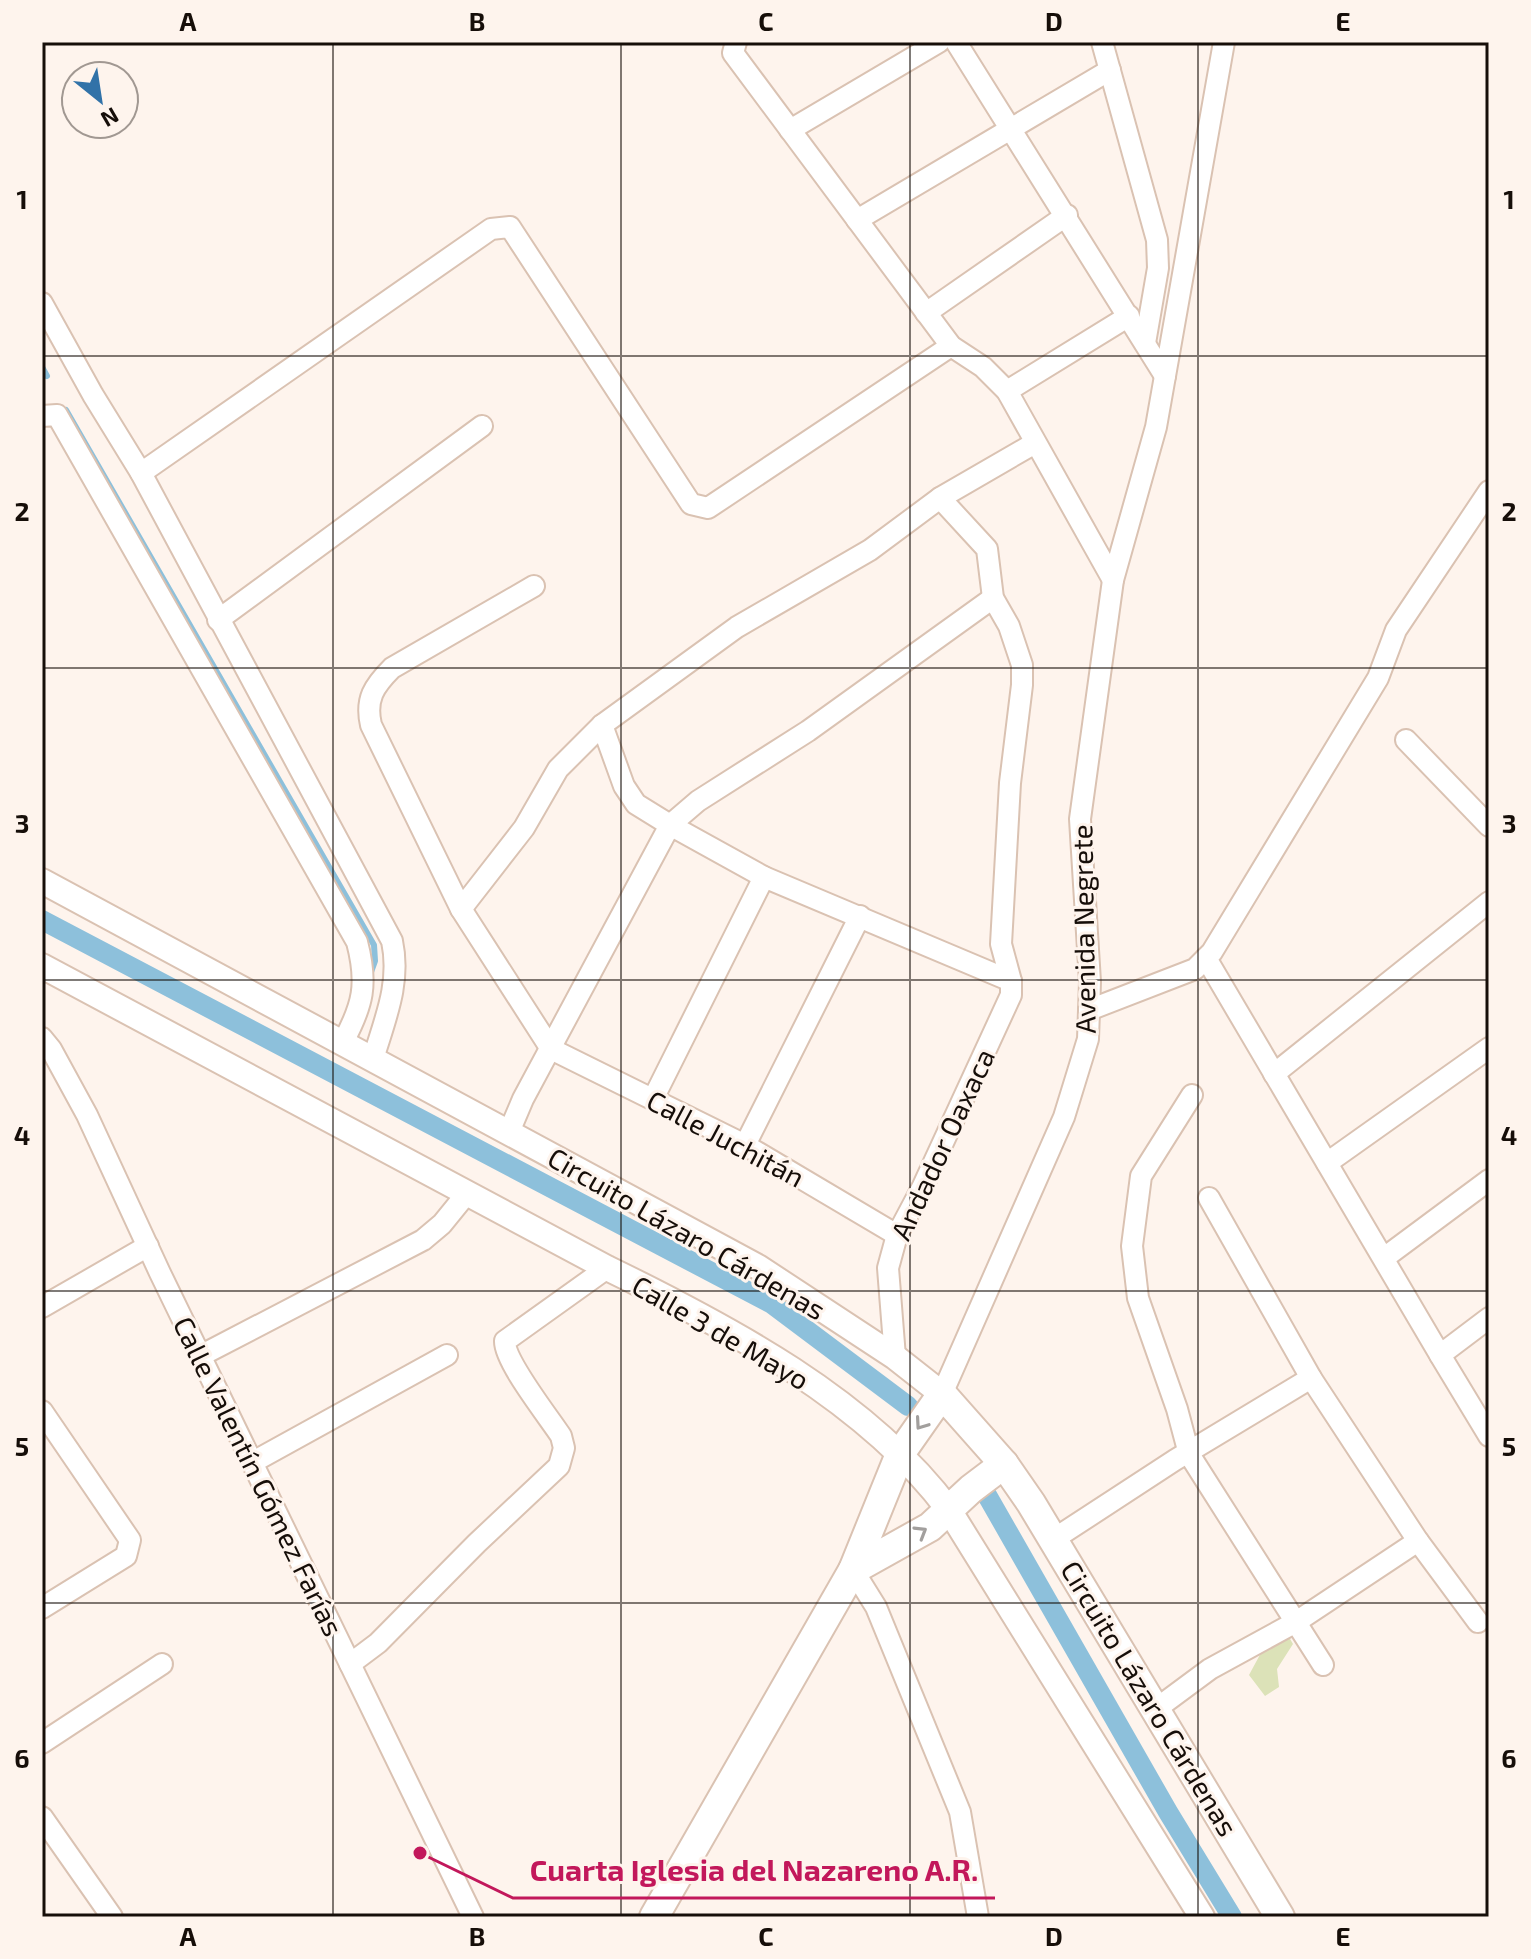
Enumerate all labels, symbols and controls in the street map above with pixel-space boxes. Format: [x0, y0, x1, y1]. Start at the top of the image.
text: A [180, 5, 197, 36]
text: B [469, 5, 485, 36]
text: C [758, 5, 774, 36]
text: D [1045, 5, 1063, 36]
text: E [1335, 5, 1351, 36]
north arrow [60, 60, 140, 140]
text: N [97, 103, 124, 133]
text: 1 [16, 183, 28, 214]
text: 1 [1503, 183, 1515, 214]
text: 2 [14, 495, 30, 526]
text: 2 [1501, 495, 1517, 526]
text: 3 [15, 807, 29, 838]
text: 3 [1502, 807, 1516, 838]
street label: Avenida Negrete [1064, 824, 1102, 1034]
street label: Andador Oaxaca [883, 1043, 1001, 1245]
street label: Calle Juchitán [641, 1082, 811, 1194]
text: 4 [14, 1119, 30, 1150]
text: 4 [1501, 1119, 1517, 1150]
street label: Circuito Lázaro Cárdenas [542, 1140, 832, 1326]
street label: Calle 3 de Mayo [626, 1268, 816, 1396]
street label: Calle Valentín Gómez Farías [167, 1311, 351, 1641]
one-way arrow [916, 1415, 931, 1429]
text: 5 [15, 1430, 29, 1461]
text: 5 [1502, 1430, 1516, 1461]
one-way arrow [912, 1526, 927, 1542]
street label: Circuito Lázaro Cárdenas [1054, 1554, 1246, 1842]
text: 6 [14, 1742, 30, 1773]
text: 6 [1501, 1742, 1517, 1773]
callout: Cuarta Iglesia del Nazareno A.R. [513, 1844, 995, 1898]
text: Cuarta Iglesia del Nazareno A.R. [530, 1851, 978, 1887]
text: A [180, 1920, 197, 1951]
text: B [469, 1920, 485, 1951]
text: C [758, 1920, 774, 1951]
text: D [1045, 1920, 1063, 1951]
text: E [1335, 1920, 1351, 1951]

